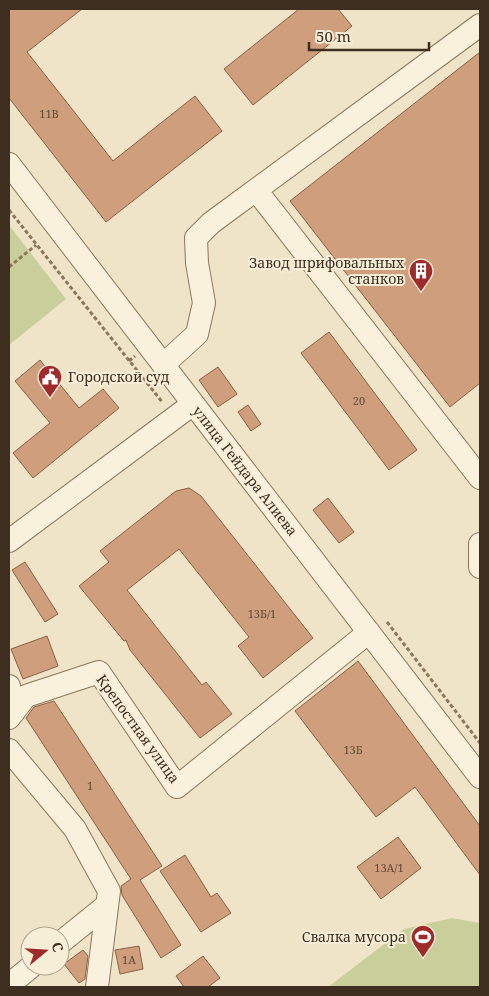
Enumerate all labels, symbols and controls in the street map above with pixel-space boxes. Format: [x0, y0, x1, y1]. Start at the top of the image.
scale bar [309, 20, 429, 52]
text: 50 m [316, 26, 351, 46]
house number: 11В [39, 106, 59, 121]
place label: Завод шрифовальных станков [249, 253, 405, 288]
building icon: Завод шрифовальных станков [408, 258, 434, 292]
public building icon: Городской суд [37, 364, 63, 398]
place label: Городской суд [68, 367, 170, 386]
house number: 20 [353, 393, 365, 408]
street label: улица Гейдара Алиева [189, 402, 302, 540]
house number: 13Б/1 [248, 606, 276, 621]
street label: Крепостная улица [92, 670, 184, 787]
house number: 13Б [343, 742, 363, 757]
house number: 1 [87, 778, 93, 793]
house number: 13А/1 [374, 860, 404, 875]
sports icon: Свалка мусора [410, 924, 436, 958]
north arrow [20, 926, 70, 976]
place label: Свалка мусора [302, 927, 406, 946]
text: С [47, 940, 68, 954]
house number: 1А [122, 952, 136, 967]

